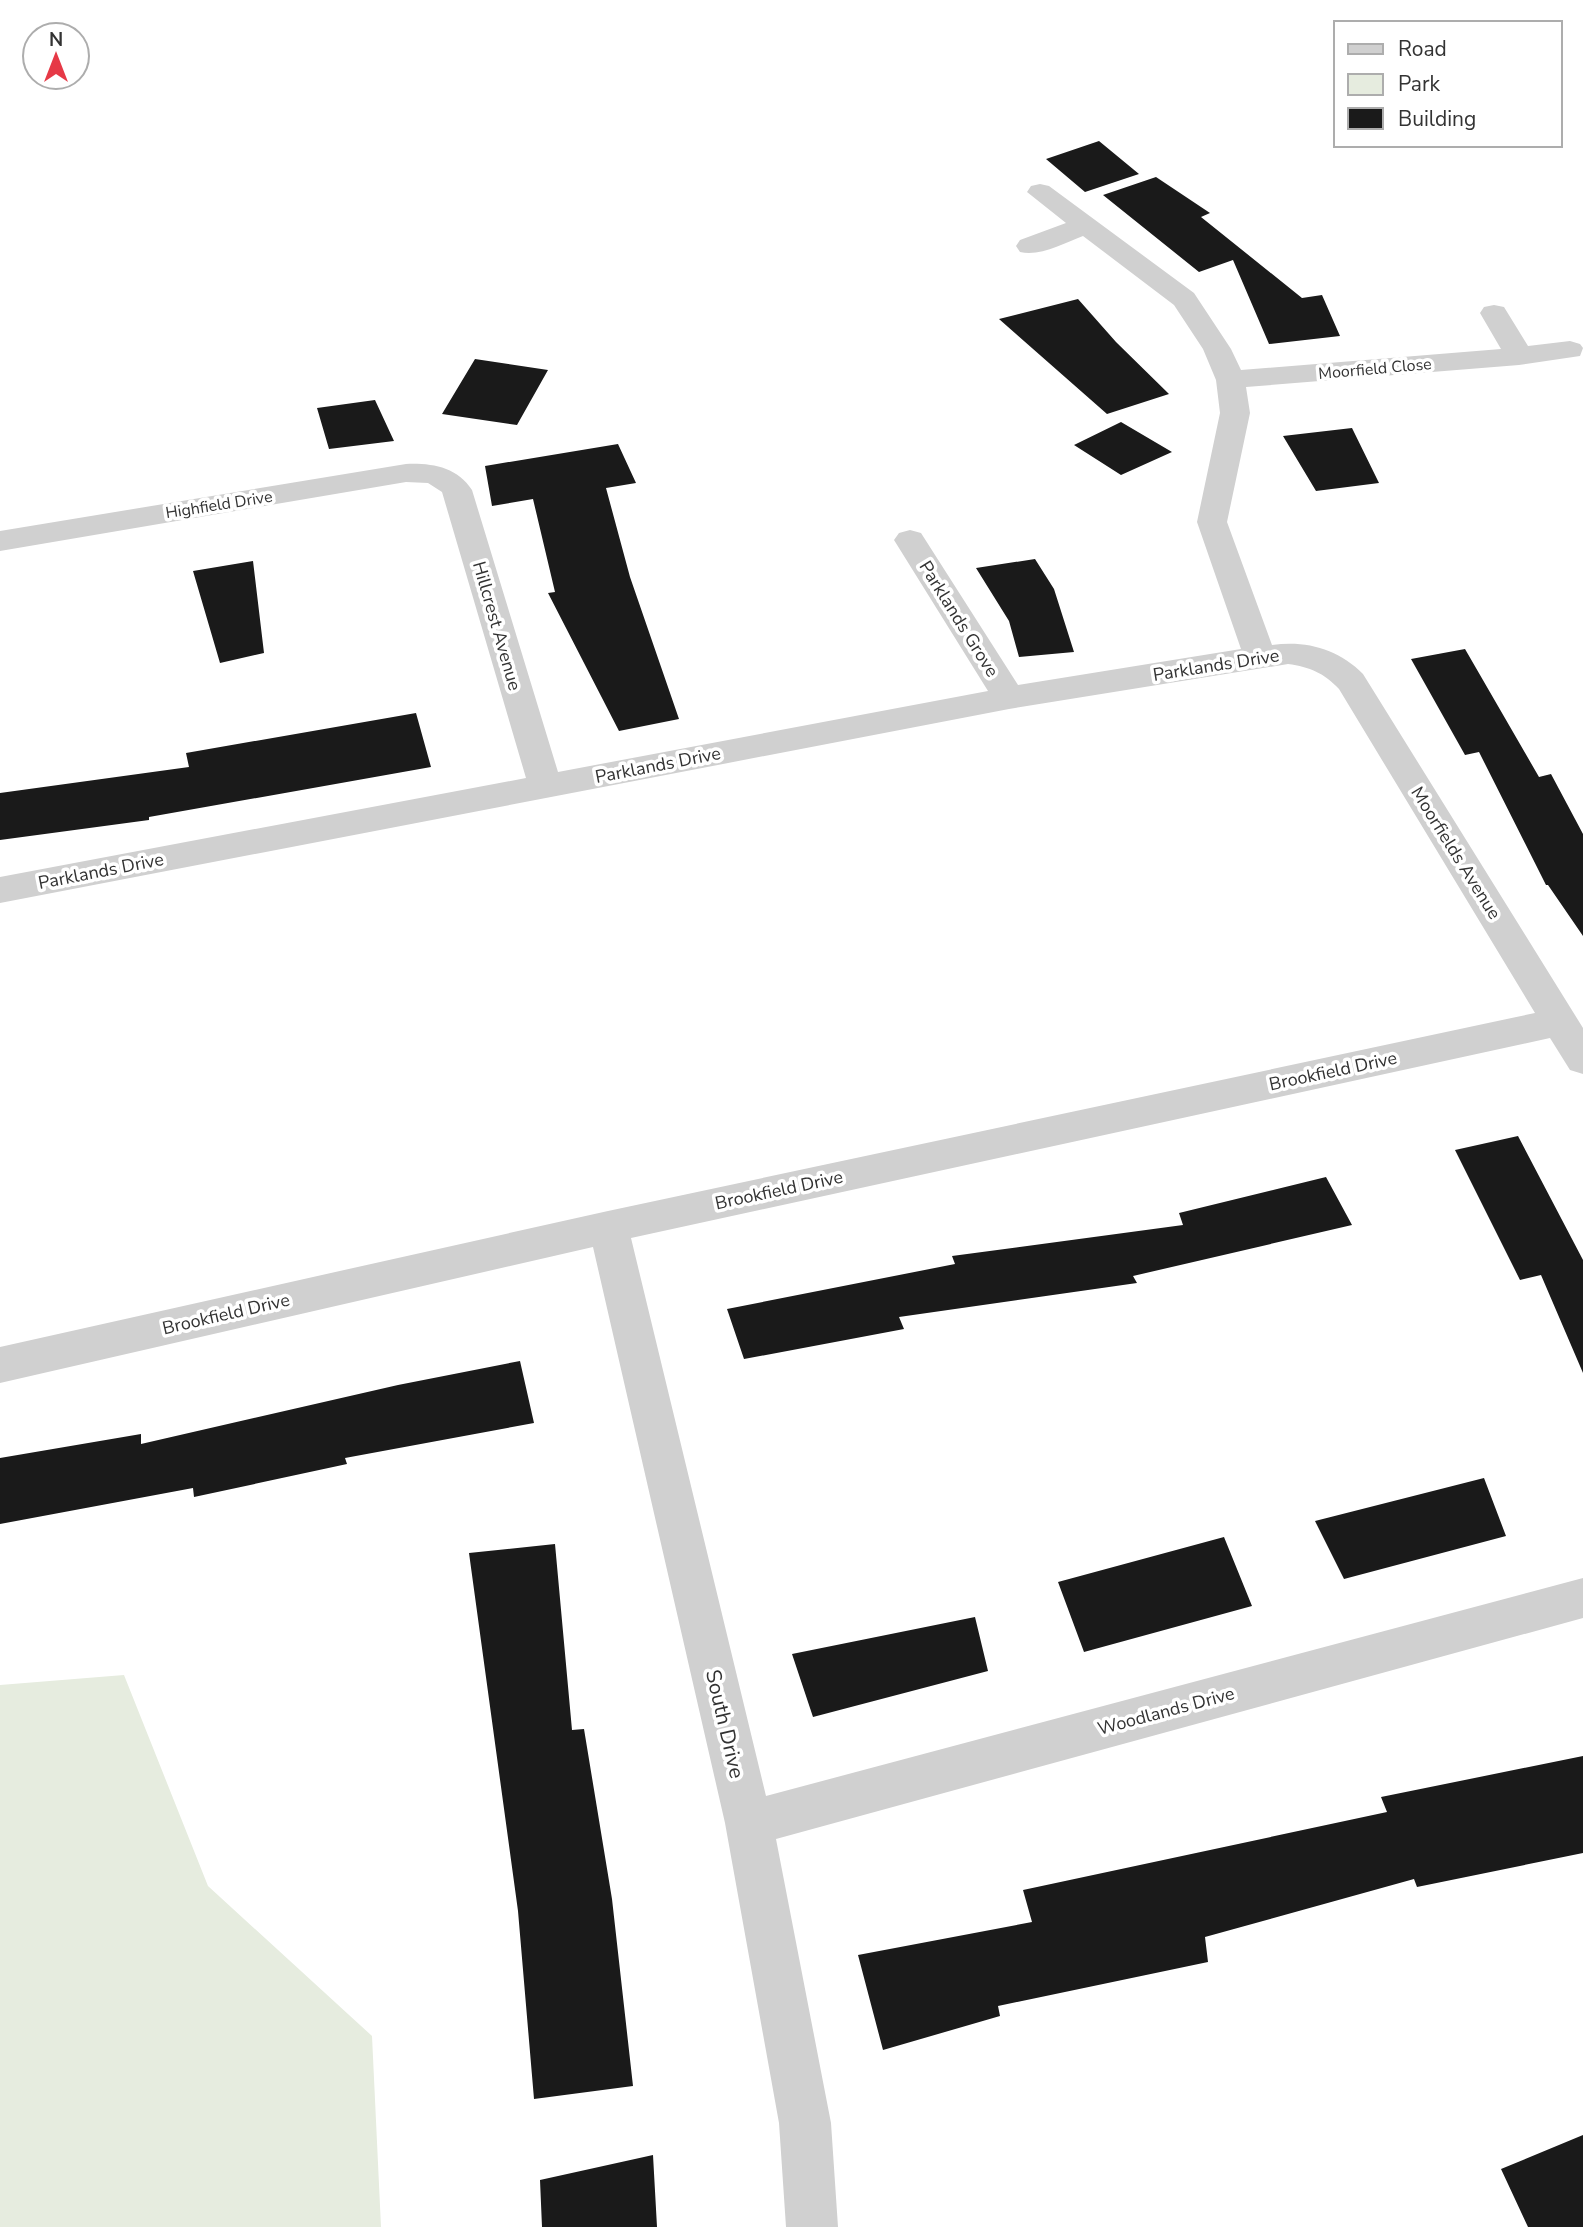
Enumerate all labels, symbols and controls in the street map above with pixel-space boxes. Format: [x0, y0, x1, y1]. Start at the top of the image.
north arrow [21, 21, 91, 91]
legend [1334, 21, 1562, 147]
text: N [49, 27, 63, 53]
text: Road [1398, 35, 1447, 63]
text: Park [1398, 70, 1440, 98]
text: Building [1398, 105, 1476, 133]
street label: Moorfield Close [1317, 353, 1433, 385]
street label: Highfield Drive [164, 486, 274, 524]
street label: Parklands Grove [914, 556, 1004, 682]
street label: Hillcrest Avenue [467, 559, 527, 693]
street label: Parklands Drive [1151, 643, 1281, 687]
street label: Parklands Drive [593, 741, 723, 789]
street label: Moorfields Avenue [1405, 782, 1507, 924]
street label: Parklands Drive [36, 847, 166, 895]
street label: Brookfield Drive [1267, 1046, 1399, 1096]
street label: Brookfield Drive [713, 1165, 845, 1215]
street label: Brookfield Drive [160, 1288, 292, 1340]
street label: South Drive [699, 1667, 751, 1781]
street label: Woodlands Drive [1095, 1681, 1237, 1741]

